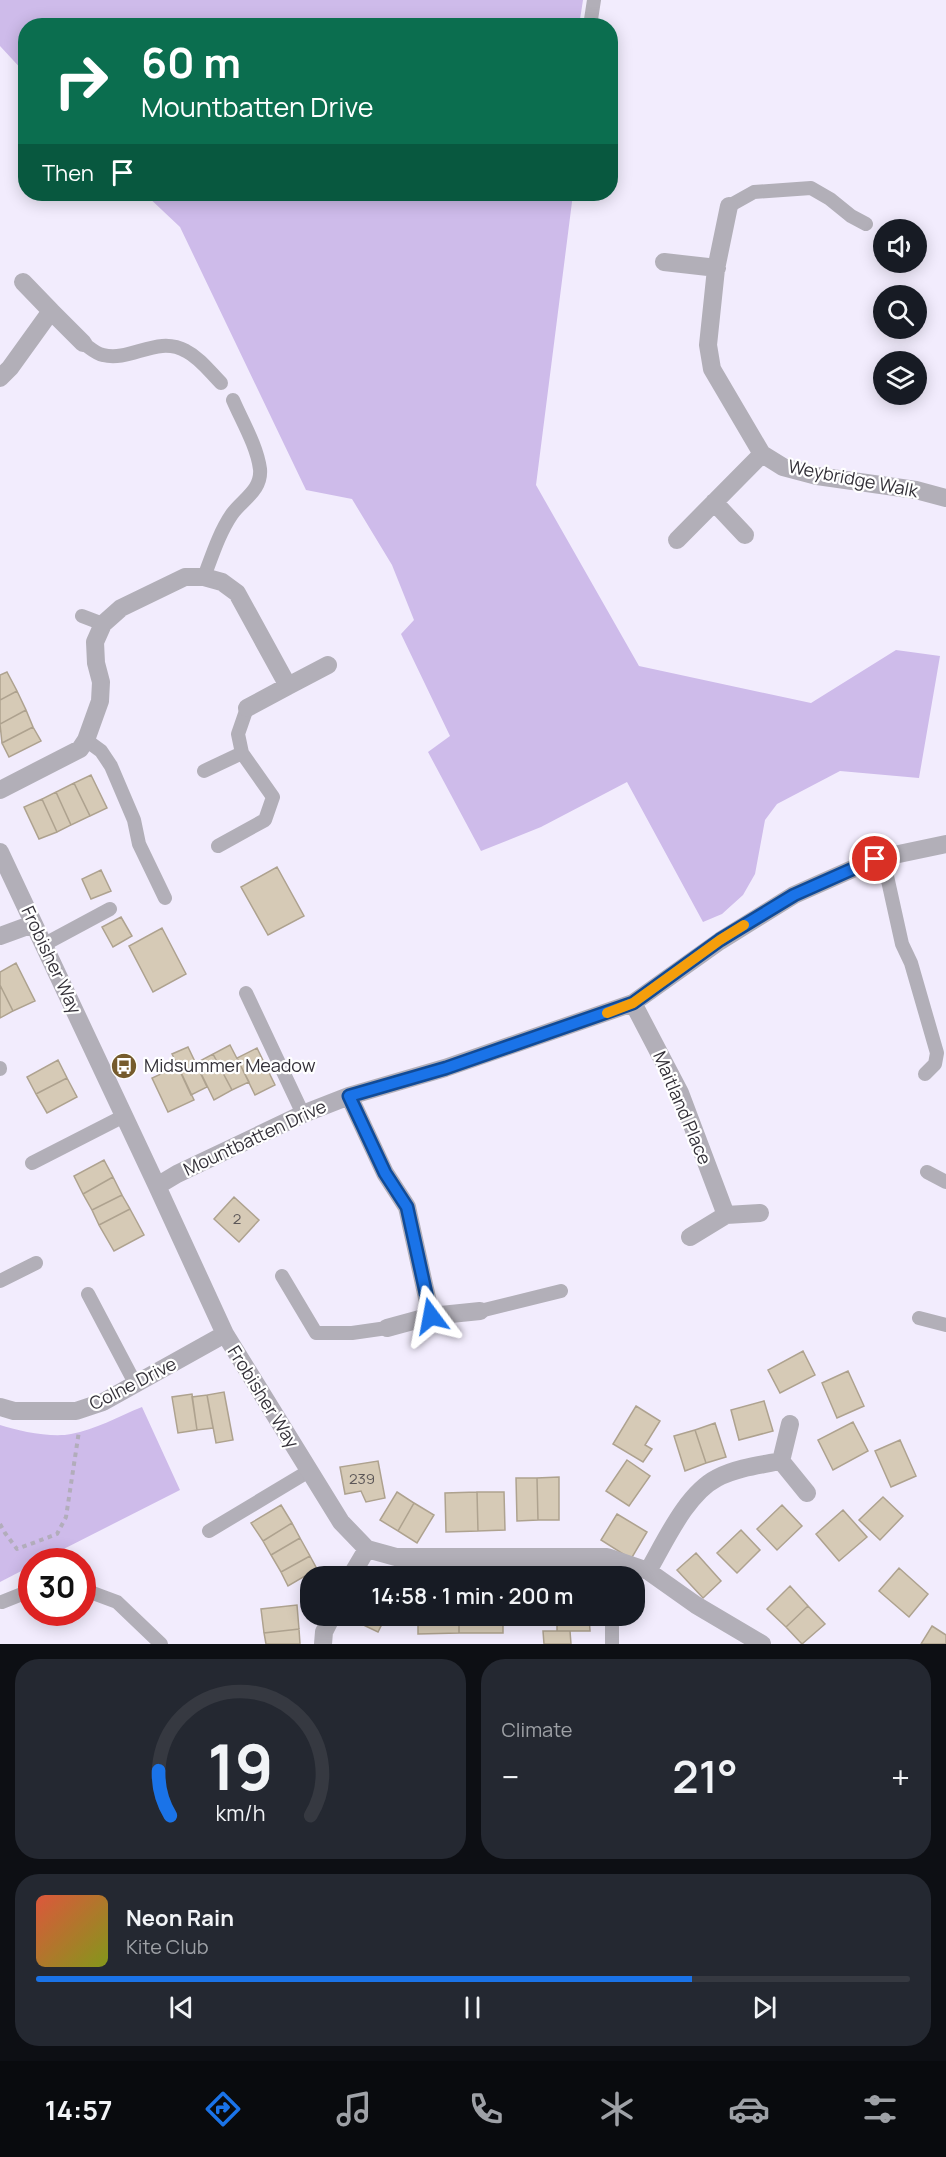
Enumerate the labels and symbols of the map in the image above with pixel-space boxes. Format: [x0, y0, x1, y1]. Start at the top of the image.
street label: Weybridge Walk [786, 454, 921, 503]
pin [849, 833, 900, 884]
street label: Frobisher Way [16, 902, 88, 1018]
street label: Maitland Place [648, 1047, 718, 1168]
bus stop icon: Midsummer Meadow [109, 1051, 139, 1081]
place label: Midsummer Meadow [144, 1053, 316, 1077]
street label: Mountbatten Drive [179, 1093, 330, 1181]
house number: 2 [233, 1208, 241, 1229]
position arrow [399, 1284, 463, 1348]
street label: Frobisher Way [223, 1341, 305, 1453]
street label: Colne Drive [85, 1351, 180, 1415]
house number: 239 [349, 1468, 375, 1489]
speed limit sign: 30 [18, 1548, 96, 1626]

